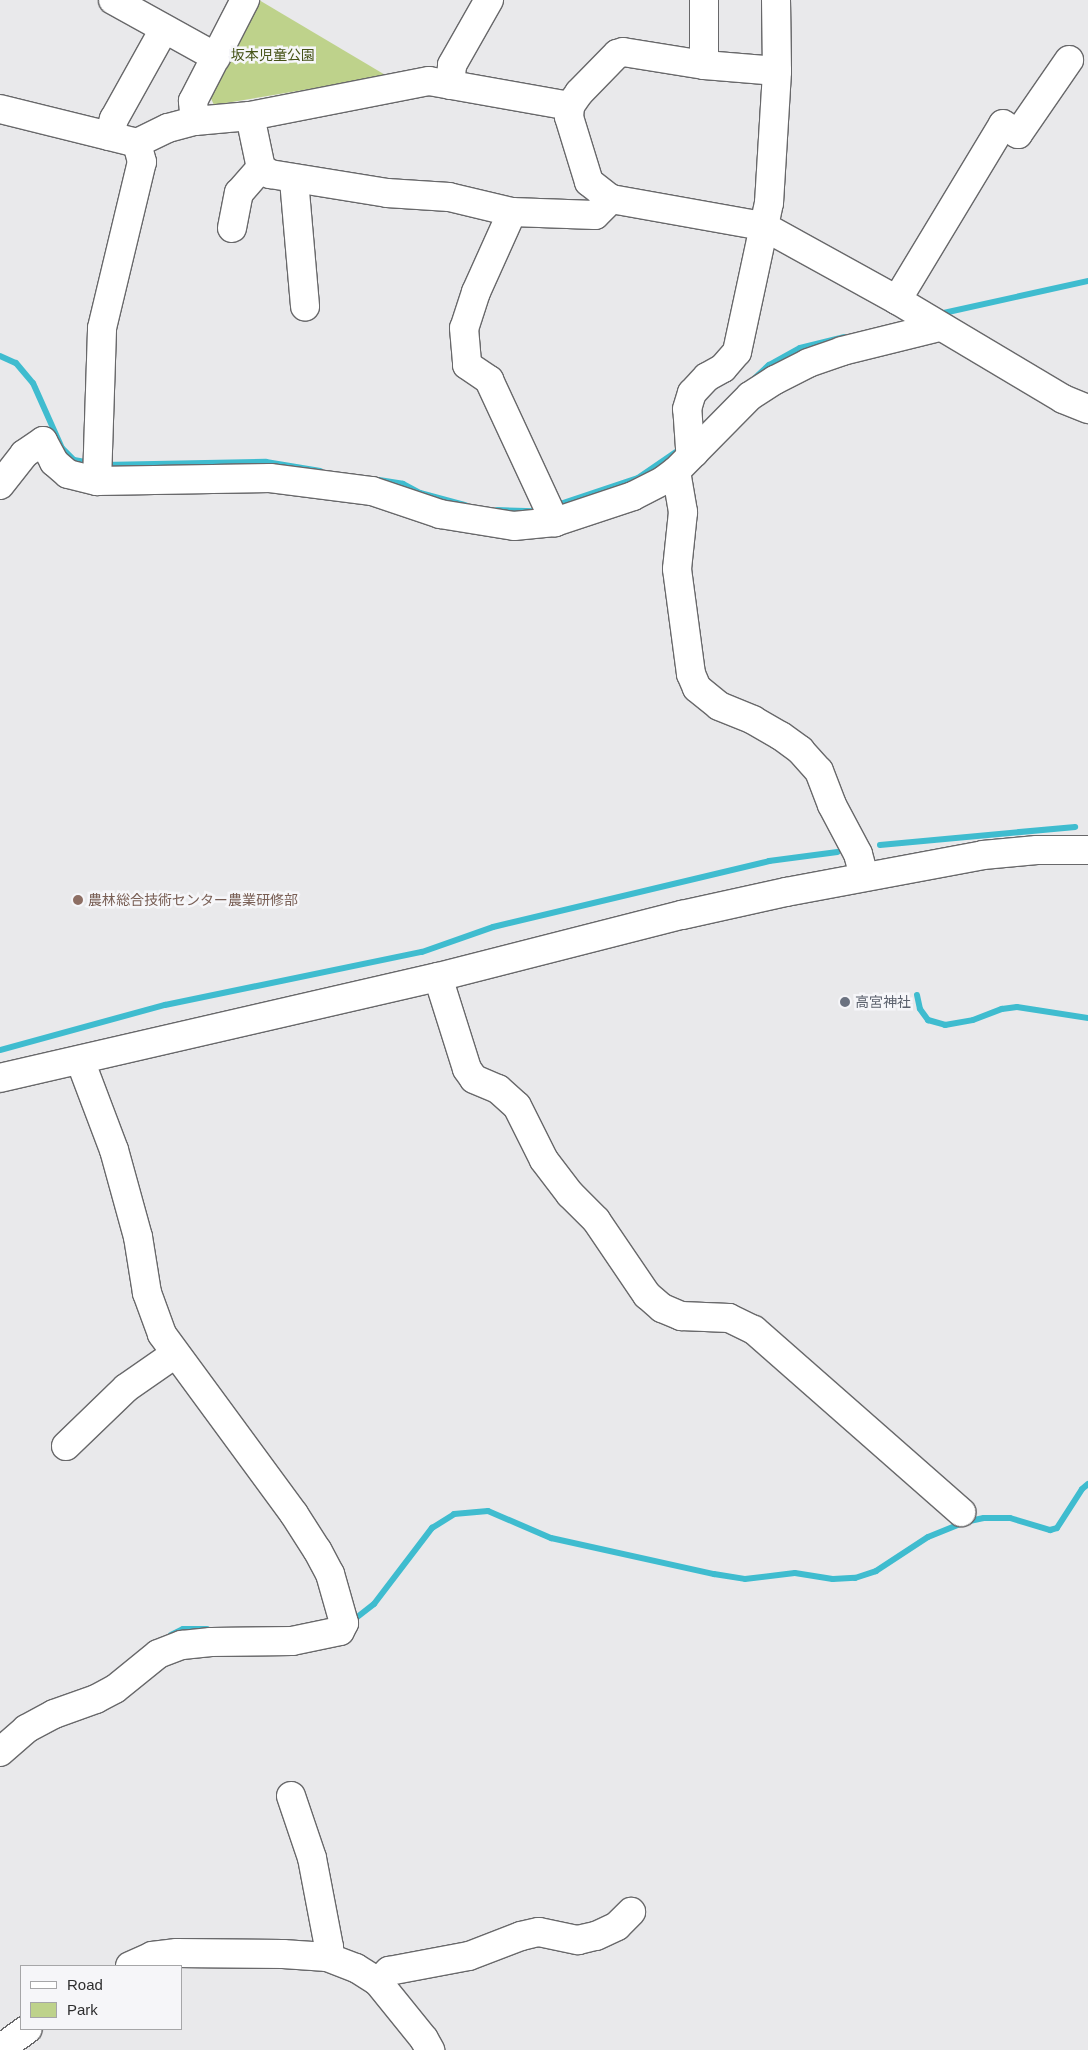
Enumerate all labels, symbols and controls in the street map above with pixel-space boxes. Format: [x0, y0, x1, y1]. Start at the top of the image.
park label: 坂本児童公園 [231, 47, 315, 63]
place label: 農林総合技術センター農業研修部 [88, 892, 298, 908]
marker: 農林総合技術センター農業研修部 [72, 894, 84, 906]
place label: 高宮神社 [855, 994, 911, 1010]
marker: 高宮神社 [839, 996, 851, 1008]
legend [20, 1965, 182, 2030]
text: Road [67, 1976, 103, 1993]
text: Park [67, 2001, 98, 2018]

